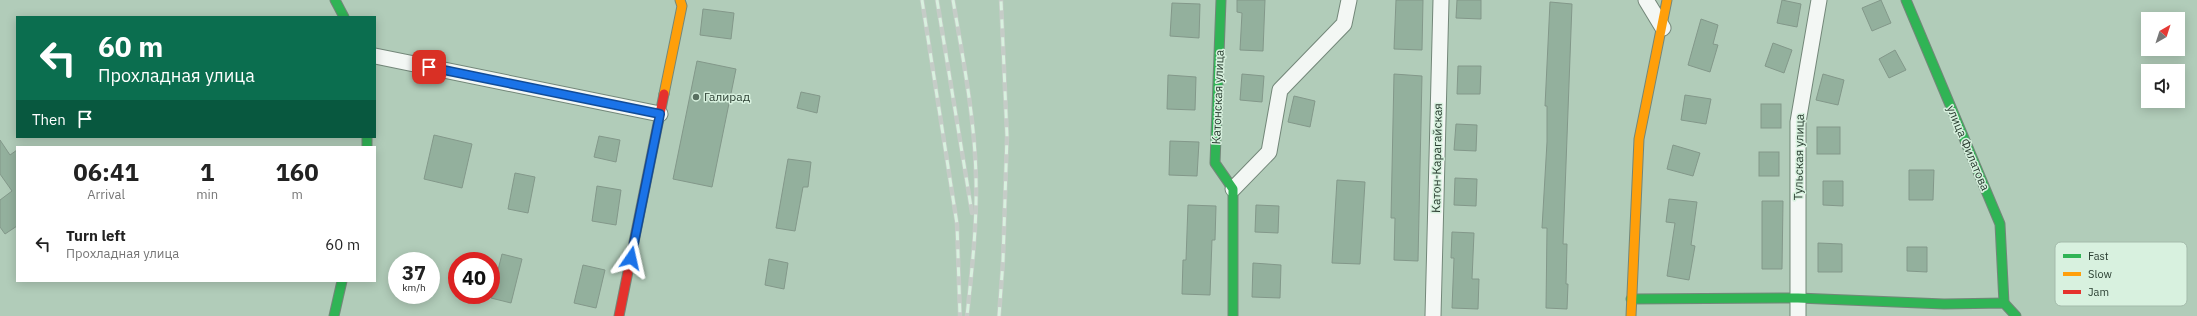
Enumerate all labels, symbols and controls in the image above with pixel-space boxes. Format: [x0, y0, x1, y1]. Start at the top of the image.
north arrow [2141, 12, 2185, 56]
map controls [2141, 12, 2185, 108]
text: 60 m [98, 28, 163, 65]
icon: left [32, 32, 84, 84]
street label: Катонская улица [1208, 49, 1227, 145]
pin [412, 50, 446, 84]
icon: arrive [418, 56, 440, 78]
text: Прохладная улица [98, 64, 255, 87]
button: sound [2141, 64, 2185, 108]
place label: Галирад [704, 89, 750, 104]
marker: Галирад [691, 92, 701, 102]
street label: Катон-Карагайская [1428, 103, 1445, 213]
street label: улица Филатова [1944, 103, 1993, 193]
icon: arrive [74, 108, 96, 130]
text: Then [32, 110, 66, 129]
street label: Тульская улица [1790, 113, 1807, 200]
text: 06:41 [73, 156, 139, 188]
text: 1 [200, 156, 214, 188]
text: 160 [275, 156, 319, 188]
text: Arrival [87, 186, 125, 203]
text: min [196, 186, 218, 203]
text: m [291, 186, 303, 203]
text: Turn left [66, 226, 126, 245]
icon: left [32, 233, 54, 255]
text: 60 m [325, 235, 360, 254]
position arrow [610, 237, 652, 279]
legend [2055, 242, 2187, 306]
text: Прохладная улица [66, 245, 179, 262]
text: Fast [2088, 249, 2109, 263]
speed limit sign: 40 [448, 252, 500, 304]
text: 37 [402, 259, 426, 286]
text: Slow [2088, 267, 2112, 281]
text: km/h [402, 281, 426, 294]
text: Jam [2088, 285, 2109, 299]

